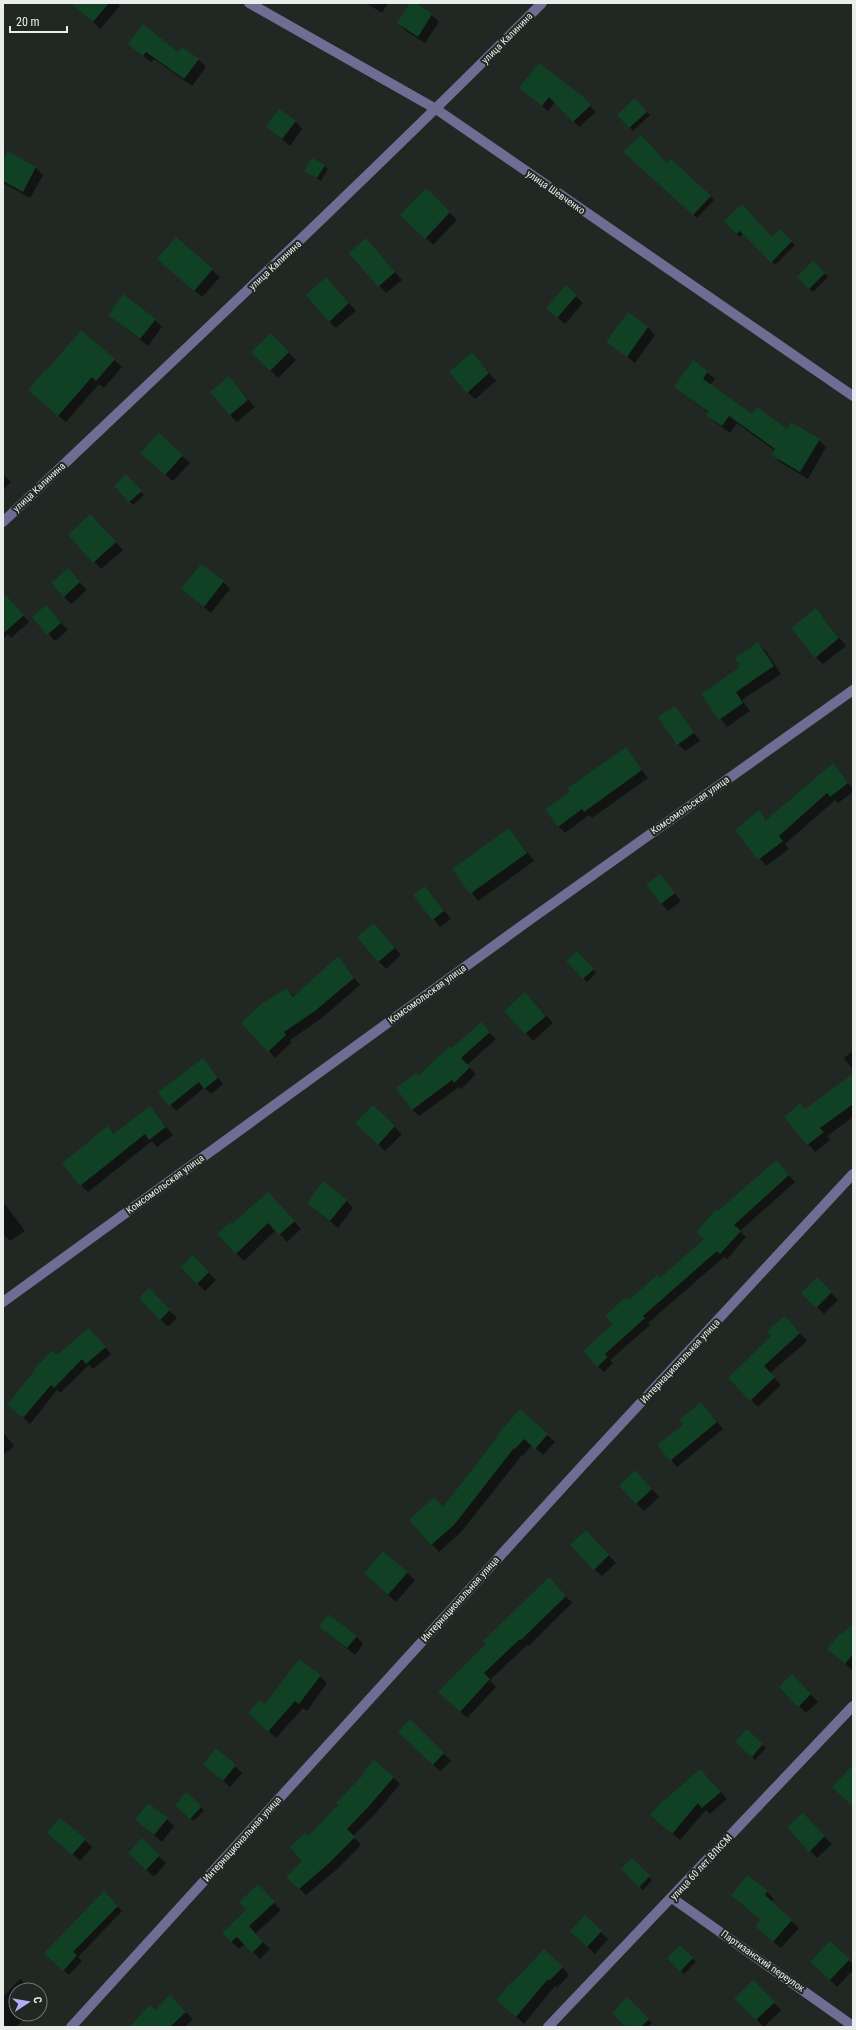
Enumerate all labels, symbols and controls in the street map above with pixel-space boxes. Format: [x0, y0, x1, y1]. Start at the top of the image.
scale bar [10, 8, 67, 34]
street label: улица Калинина [479, 10, 535, 66]
text: 20 m [16, 15, 40, 29]
street label: улица Шевченко [525, 168, 587, 216]
street label: улица Калинина [247, 238, 303, 292]
street label: улица Калинина [11, 460, 67, 514]
street label: Комсомольская улица [649, 774, 732, 836]
street label: Комсомольская улица [386, 962, 468, 1026]
street label: Комсомольская улица [124, 1152, 206, 1216]
street label: Интернациональная улица [638, 1317, 722, 1405]
street label: Интернациональная улица [419, 1554, 501, 1644]
street label: Интернациональная улица [201, 1794, 283, 1884]
street label: улица 60 лет ВЛКСМ [668, 1832, 734, 1902]
street label: Партизанский переулок [719, 1928, 807, 1994]
north arrow [8, 1982, 48, 2022]
text: С [30, 1996, 44, 2004]

